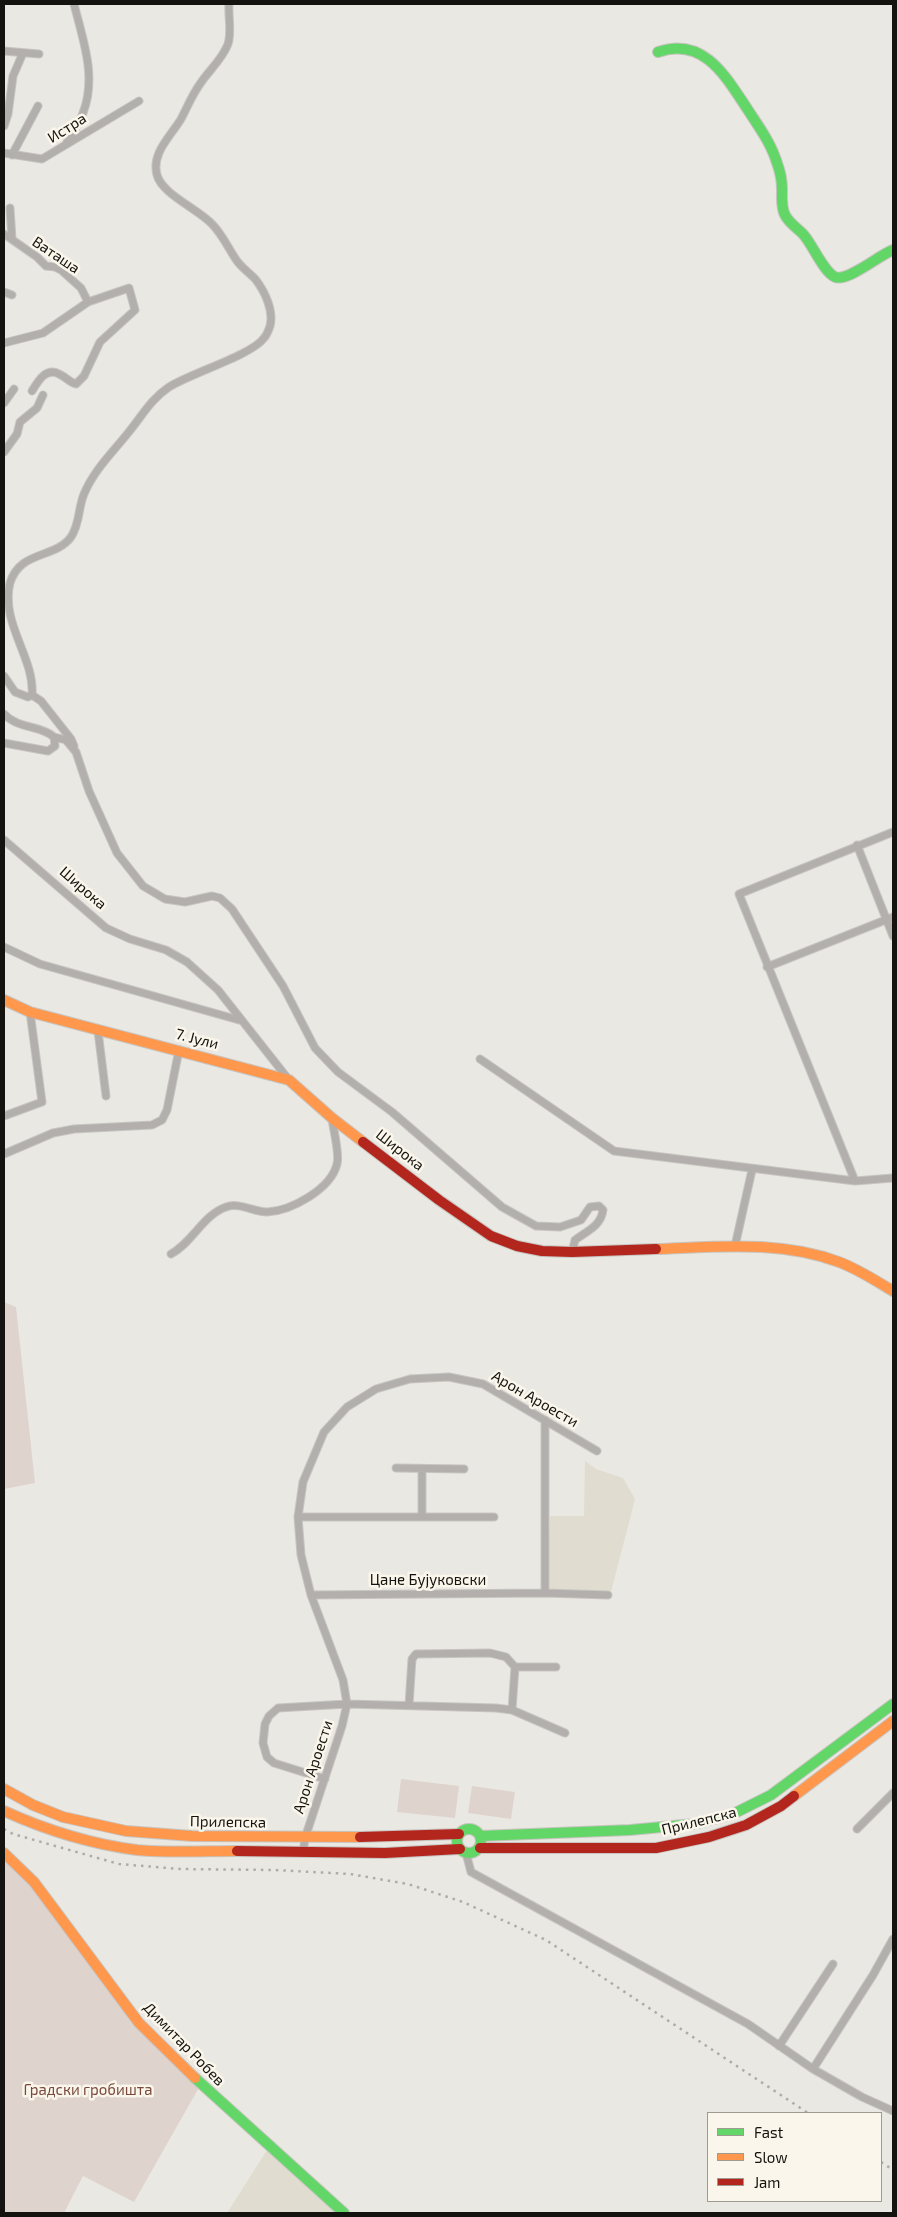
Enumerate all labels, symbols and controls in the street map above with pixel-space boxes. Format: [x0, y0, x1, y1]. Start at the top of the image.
street label: Истра [44, 109, 90, 147]
street label: Ваташа [29, 233, 83, 277]
street label: Широка [56, 863, 110, 913]
street label: 7. Јули [174, 1025, 220, 1053]
street label: Широка [372, 1126, 428, 1174]
street label: Арон Ароести [489, 1367, 581, 1431]
street label: Цане Бујуковски [370, 1571, 486, 1589]
street label: Арон Ароести [289, 1718, 337, 1816]
street label: Прилепска [660, 1803, 738, 1839]
street label: Прилепска [190, 1812, 266, 1832]
street label: Димитар Робев [140, 1998, 228, 2090]
park label: Градски гробишта [24, 2081, 152, 2099]
legend [707, 2112, 882, 2202]
text: Fast [754, 2123, 783, 2141]
text: Slow [754, 2148, 788, 2166]
text: Jam [754, 2173, 780, 2191]

